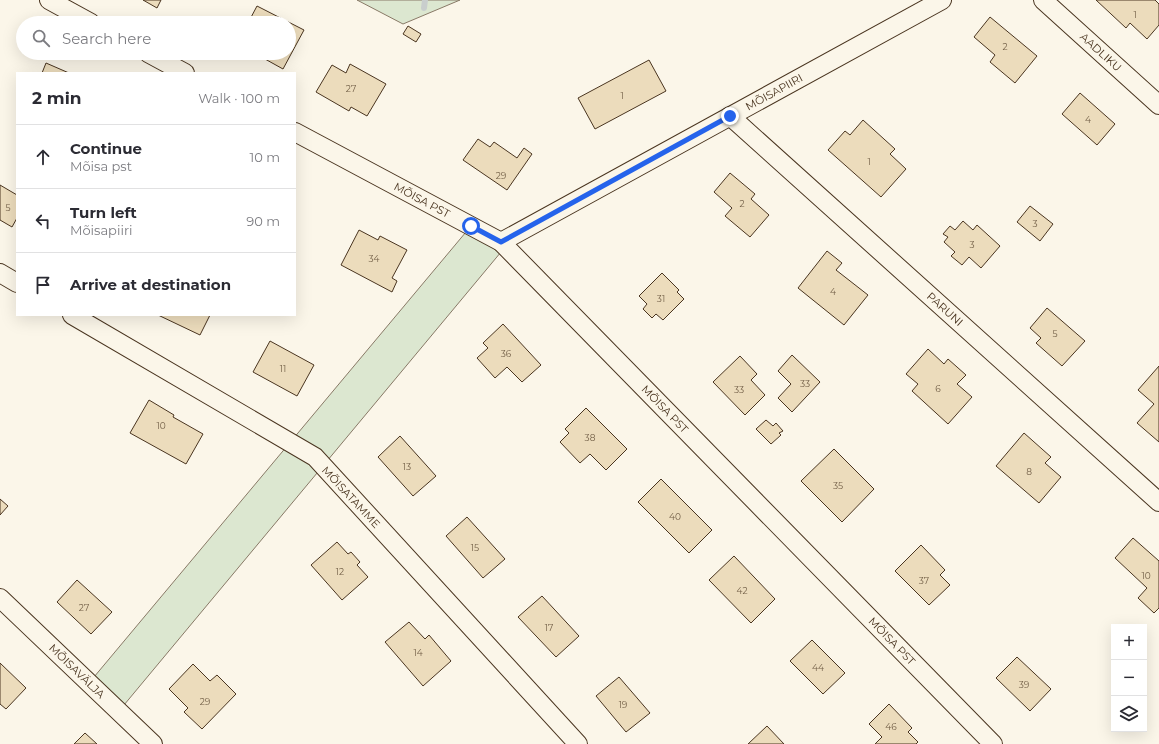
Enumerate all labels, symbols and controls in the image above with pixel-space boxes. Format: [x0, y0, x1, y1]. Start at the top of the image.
house number: 1 [1133, 9, 1137, 20]
search box [16, 16, 296, 60]
icon: search [30, 27, 52, 49]
text: Search here [62, 29, 151, 48]
street label: AADLIKU [1077, 30, 1125, 74]
house number: 2 [1002, 41, 1008, 52]
street label: MÕISAPIIRI [743, 71, 805, 113]
house number: 27 [346, 83, 356, 94]
text: 2 min [32, 88, 82, 108]
text: Walk · 100 m [198, 90, 280, 106]
house number: 1 [620, 90, 624, 101]
route end [721, 107, 739, 125]
house number: 4 [1085, 114, 1091, 125]
text: Continue [70, 139, 142, 158]
icon: ahead [32, 146, 54, 168]
text: 10 m [250, 149, 280, 165]
house number: 1 [867, 156, 871, 167]
text: Mõisa pst [70, 158, 132, 174]
house number: 29 [496, 170, 507, 181]
street label: MÕISA PST [392, 179, 453, 221]
house number: 2 [739, 198, 745, 209]
house number: 5 [5, 202, 11, 213]
text: Turn left [70, 203, 137, 222]
icon: left [32, 210, 54, 232]
text: 90 m [246, 213, 280, 229]
route start [462, 217, 480, 235]
house number: 3 [1032, 218, 1038, 229]
text: Mõisapiiri [70, 222, 133, 238]
house number: 3 [969, 239, 975, 250]
house number: 34 [368, 253, 380, 264]
icon: arrive [32, 274, 54, 296]
text: Arrive at destination [70, 275, 231, 294]
house number: 4 [830, 286, 836, 297]
street label: PARUNI [924, 289, 966, 329]
house number: 31 [657, 293, 665, 304]
house number: 5 [1052, 328, 1058, 339]
house number: 36 [501, 348, 512, 359]
house number: 11 [280, 363, 286, 374]
house number: 33 [800, 378, 810, 389]
street label: MÕISA PST [639, 382, 692, 436]
house number: 6 [935, 383, 941, 394]
house number: 33 [734, 384, 744, 395]
house number: 10 [156, 420, 166, 431]
house number: 38 [585, 432, 596, 443]
house number: 13 [403, 461, 411, 472]
street label: MÕISATAMME [319, 463, 383, 531]
house number: 8 [1026, 466, 1032, 477]
house number: 35 [833, 480, 843, 491]
house number: 40 [669, 511, 681, 522]
house number: 15 [471, 542, 479, 553]
house number: 12 [336, 566, 344, 577]
house number: 10 [1141, 570, 1151, 581]
house number: 37 [919, 575, 929, 586]
house number: 42 [736, 585, 748, 596]
house number: 27 [79, 602, 89, 613]
street label: MÕISA PST [866, 614, 919, 668]
house number: 17 [545, 622, 553, 633]
map controls [1111, 624, 1147, 732]
button: + [1111, 624, 1147, 660]
street label: MÕISAVÄLJA [46, 641, 108, 701]
house number: 14 [413, 647, 423, 658]
button: − [1111, 660, 1147, 696]
house number: 44 [812, 662, 824, 673]
house number: 39 [1019, 679, 1030, 690]
house number: 29 [200, 696, 211, 707]
button: layers [1111, 696, 1147, 732]
house number: 19 [619, 699, 628, 710]
house number: 46 [885, 721, 897, 732]

